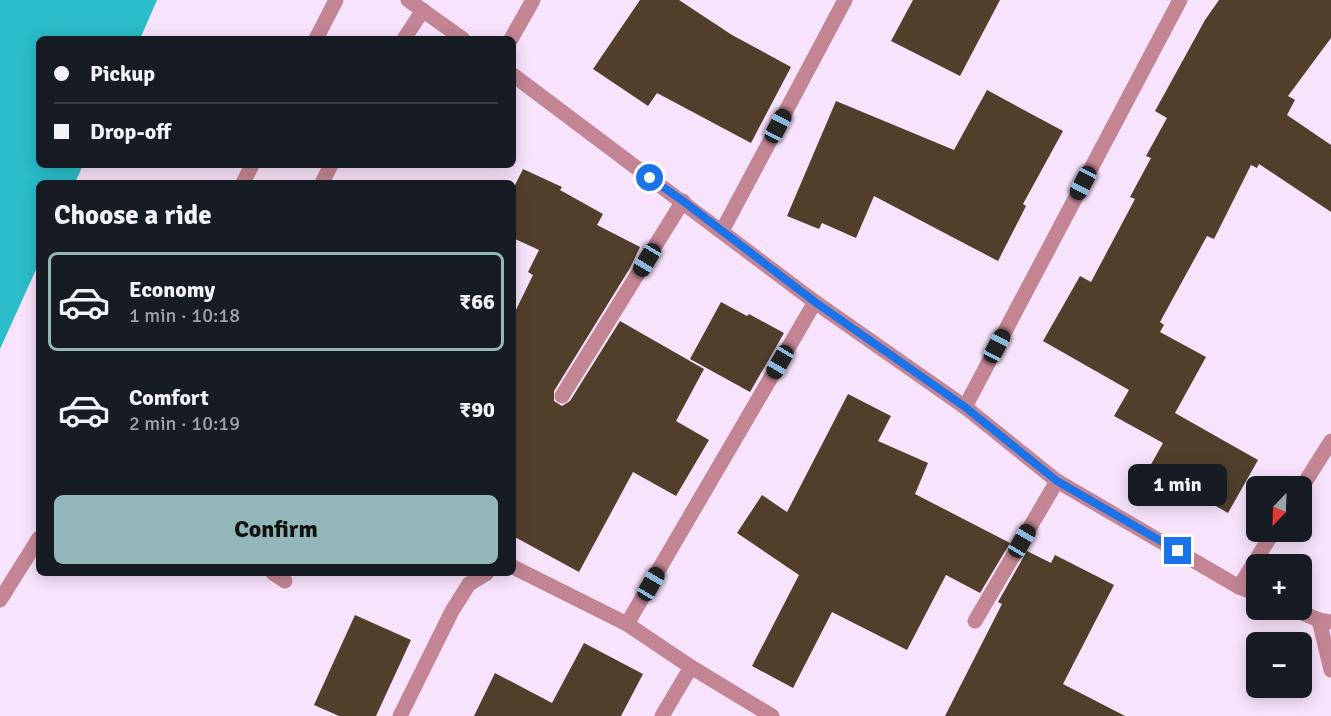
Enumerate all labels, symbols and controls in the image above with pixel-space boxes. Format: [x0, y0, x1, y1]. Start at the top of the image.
text: Pickup [90, 60, 155, 87]
car [762, 106, 794, 146]
text: Drop-off [90, 118, 171, 145]
car [1067, 163, 1099, 203]
route start [636, 164, 663, 191]
text: Choose a ride [54, 199, 212, 232]
car [630, 240, 664, 280]
icon: car [57, 275, 111, 329]
text: Economy [129, 276, 215, 303]
text: ₹66 [459, 288, 495, 315]
text: 1 min · 10:18 [129, 303, 240, 328]
car [981, 326, 1013, 366]
car [763, 342, 797, 382]
icon: car [57, 383, 111, 437]
text: Comfort [129, 384, 209, 411]
text: ₹90 [459, 396, 495, 423]
text: 2 min · 10:19 [129, 411, 240, 436]
callout: 1 min [1128, 464, 1228, 506]
text: 1 min [1153, 472, 1202, 497]
north arrow [1246, 476, 1312, 542]
map controls [1246, 476, 1312, 698]
button: Confirm [54, 495, 498, 564]
car [1005, 521, 1039, 561]
route end [1164, 537, 1191, 564]
button: + [1246, 554, 1312, 620]
car [634, 564, 668, 604]
button: − [1246, 632, 1312, 698]

